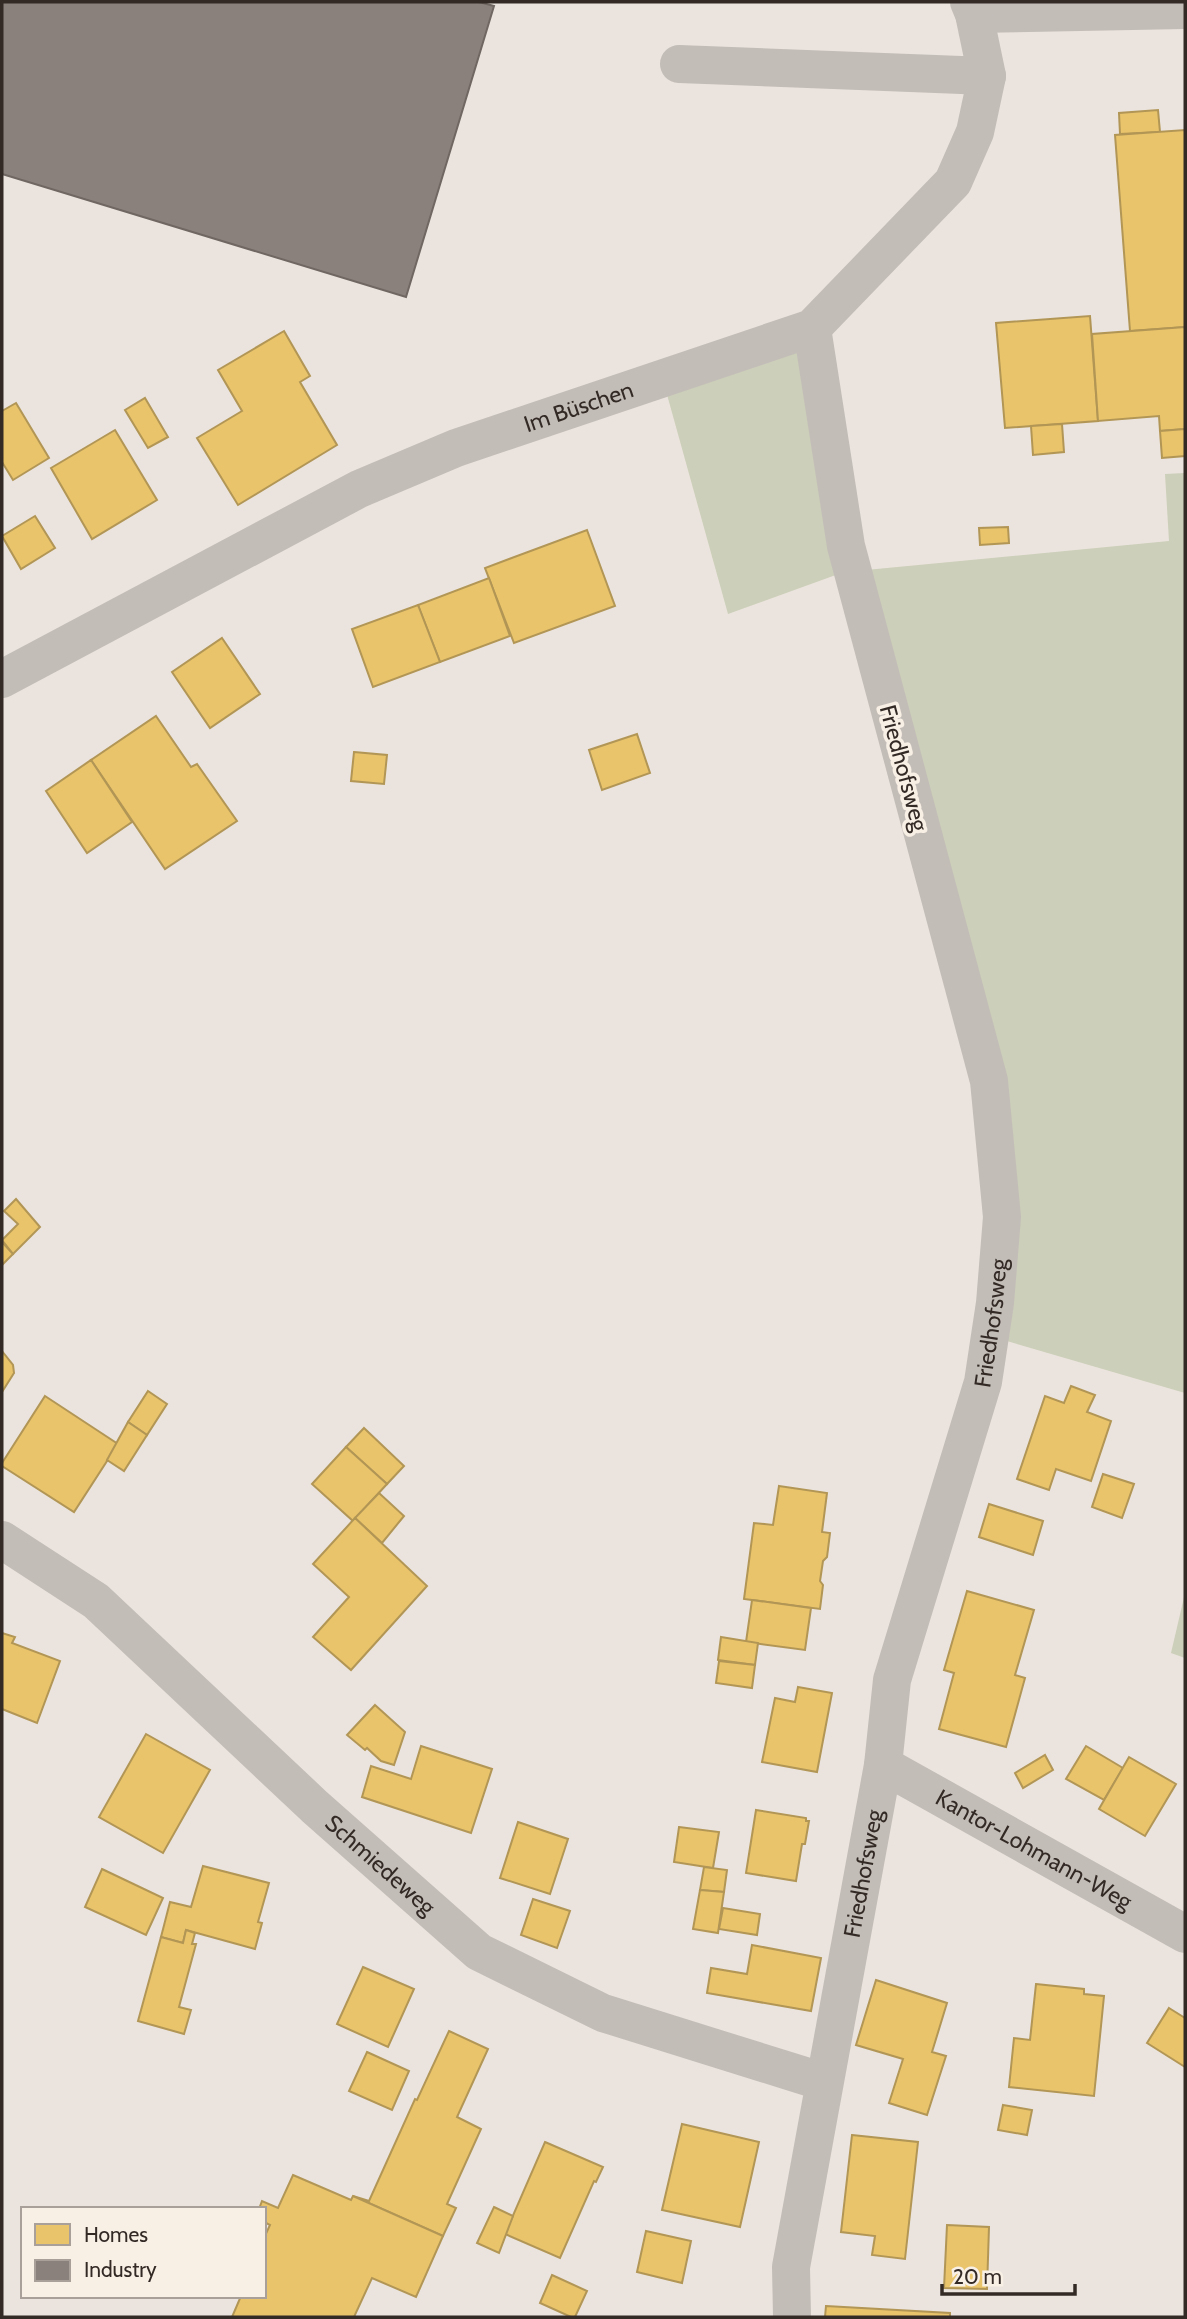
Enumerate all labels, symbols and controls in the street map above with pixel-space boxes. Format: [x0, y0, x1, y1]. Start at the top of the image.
street label: Im Büschen [520, 375, 637, 438]
street label: Friedhofsweg [874, 702, 934, 835]
street label: Friedhofsweg [968, 1257, 1013, 1389]
street label: Kantor-Lohmann-Weg [931, 1783, 1138, 1916]
street label: Friedhofsweg [838, 1807, 889, 1940]
street label: Schmiedeweg [320, 1809, 442, 1921]
legend [21, 2207, 266, 2298]
text: Homes [84, 2222, 148, 2247]
scale bar [942, 2252, 1075, 2296]
text: Industry [84, 2257, 157, 2282]
text: 20 m [953, 2264, 1002, 2289]

